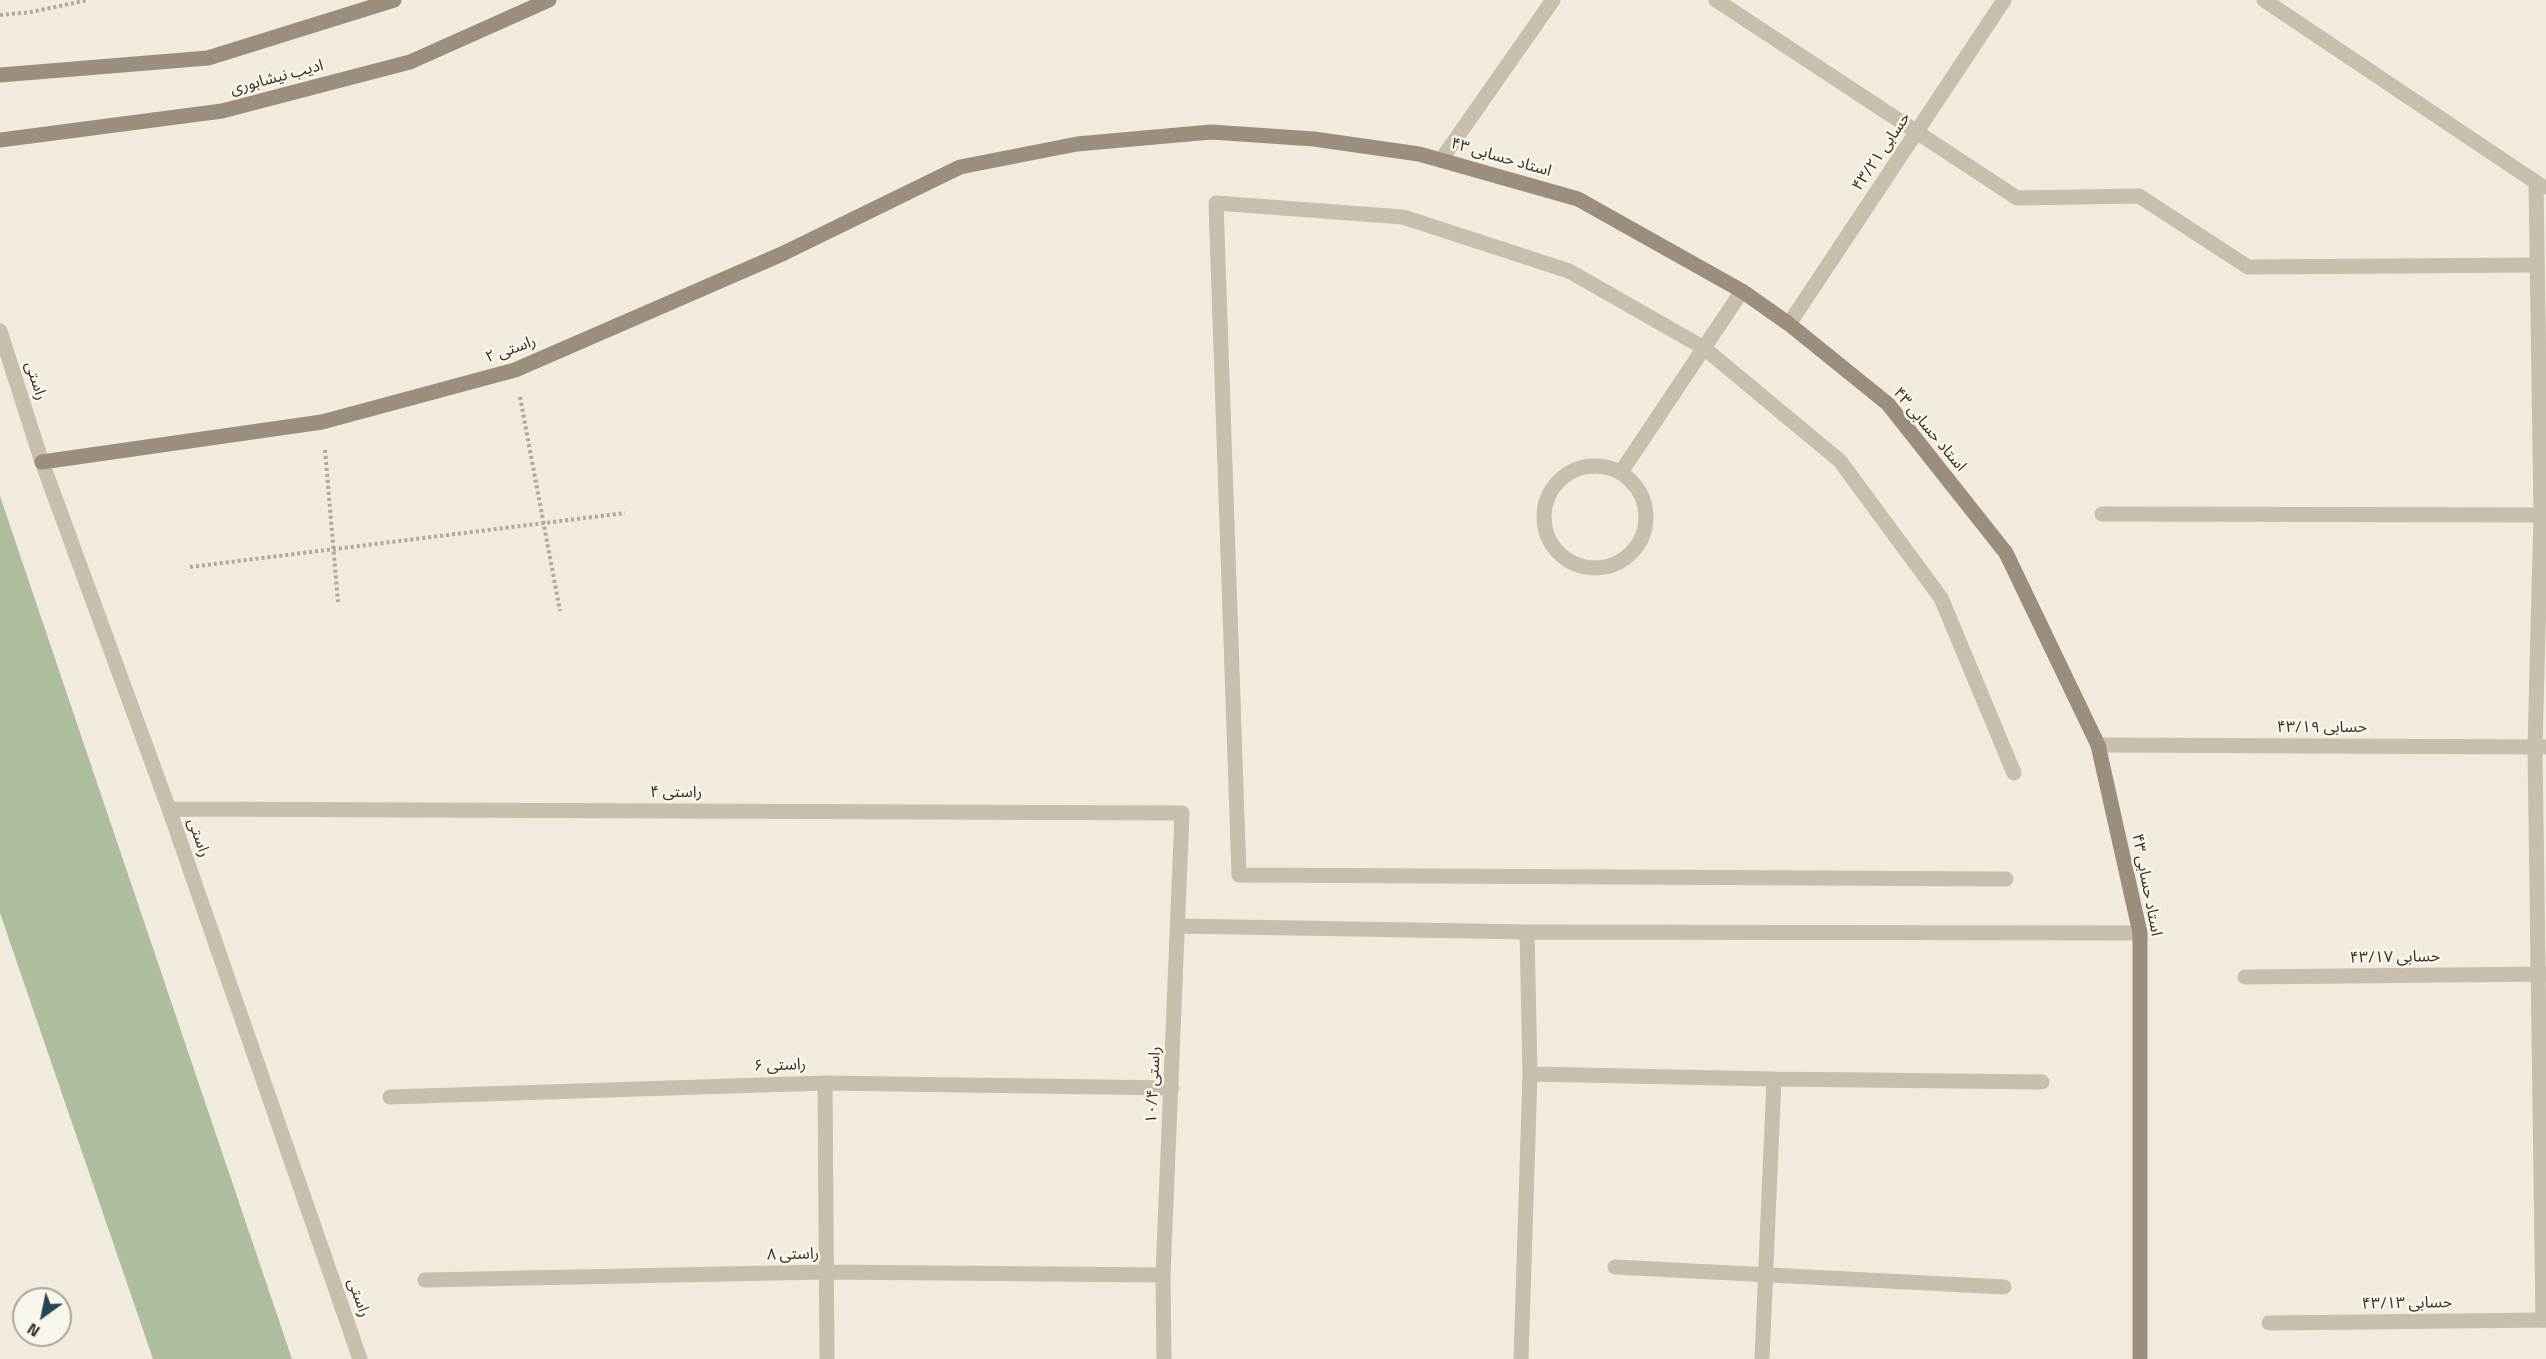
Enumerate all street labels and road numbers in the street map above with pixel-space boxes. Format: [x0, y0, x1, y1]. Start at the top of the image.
street label: ادیب نیشابوری [228, 56, 326, 100]
street label: حسابی ۴۳/۲۱ [1849, 109, 1915, 195]
street label: استاد حسابی ۴۳ [1449, 134, 1553, 182]
street label: راستی ۲ [483, 332, 539, 368]
street label: راستی [20, 359, 50, 403]
street label: استاد حسابی ۴۳ [1888, 384, 1970, 476]
street label: حسابی ۴۳/۱۹ [2277, 718, 2367, 738]
street label: راستی ۴ [650, 783, 702, 803]
street label: راستی [182, 816, 214, 860]
street label: استاد حسابی ۴۳ [2127, 832, 2165, 938]
street label: حسابی ۴۳/۱۷ [2350, 948, 2440, 968]
street label: راستی ۱۰/۴ [1142, 1046, 1166, 1124]
street label: راستی ۶ [754, 1055, 806, 1077]
street label: راستی ۸ [767, 1245, 819, 1265]
street label: راستی [342, 1276, 374, 1320]
street label: حسابی ۴۳/۱۳ [2362, 1294, 2452, 1314]

